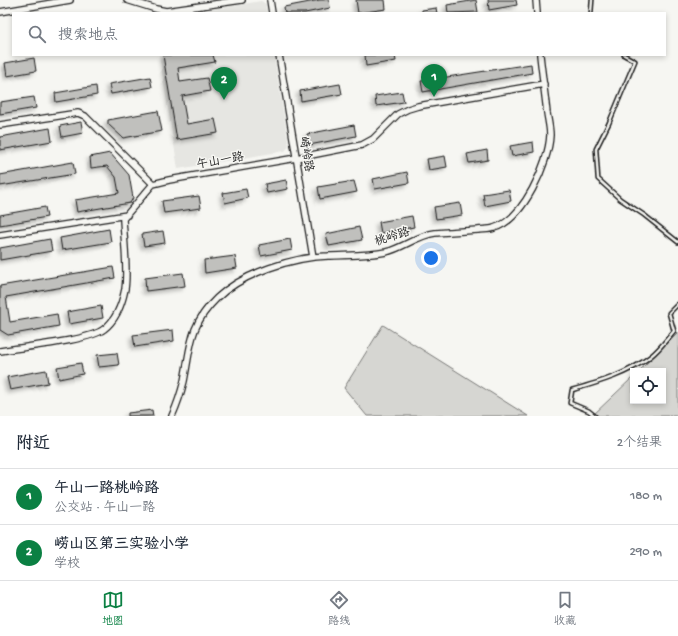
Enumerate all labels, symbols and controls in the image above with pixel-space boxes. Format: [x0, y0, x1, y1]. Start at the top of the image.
search box [12, 12, 666, 56]
icon: search [26, 23, 48, 45]
text: 搜索地点 [58, 27, 118, 45]
pin: 1 [421, 64, 447, 97]
pin: 2 [211, 67, 237, 100]
street label: 崎岭路 [295, 135, 316, 173]
street label: 午山一路 [195, 150, 245, 173]
street label: 桃岭路 [373, 224, 412, 250]
your location [421, 248, 441, 268]
map controls [630, 368, 666, 404]
button: locate [630, 368, 666, 404]
text: 附近 [16, 435, 50, 455]
text: 2个结果 [617, 436, 662, 451]
text: 午山一路桃岭路 [54, 480, 159, 498]
text: 1 [26, 489, 32, 504]
text: 180 m [630, 489, 662, 504]
text: 公交站 · 午山一路 [54, 501, 155, 516]
text: 崂山区第三实验小学 [54, 536, 189, 554]
text: 2 [26, 545, 32, 560]
text: 290 m [629, 545, 662, 560]
text: 学校 [54, 557, 80, 572]
tab: 地图 [102, 589, 124, 628]
tab: 路线 [328, 589, 350, 628]
tab: 收藏 [554, 589, 576, 628]

